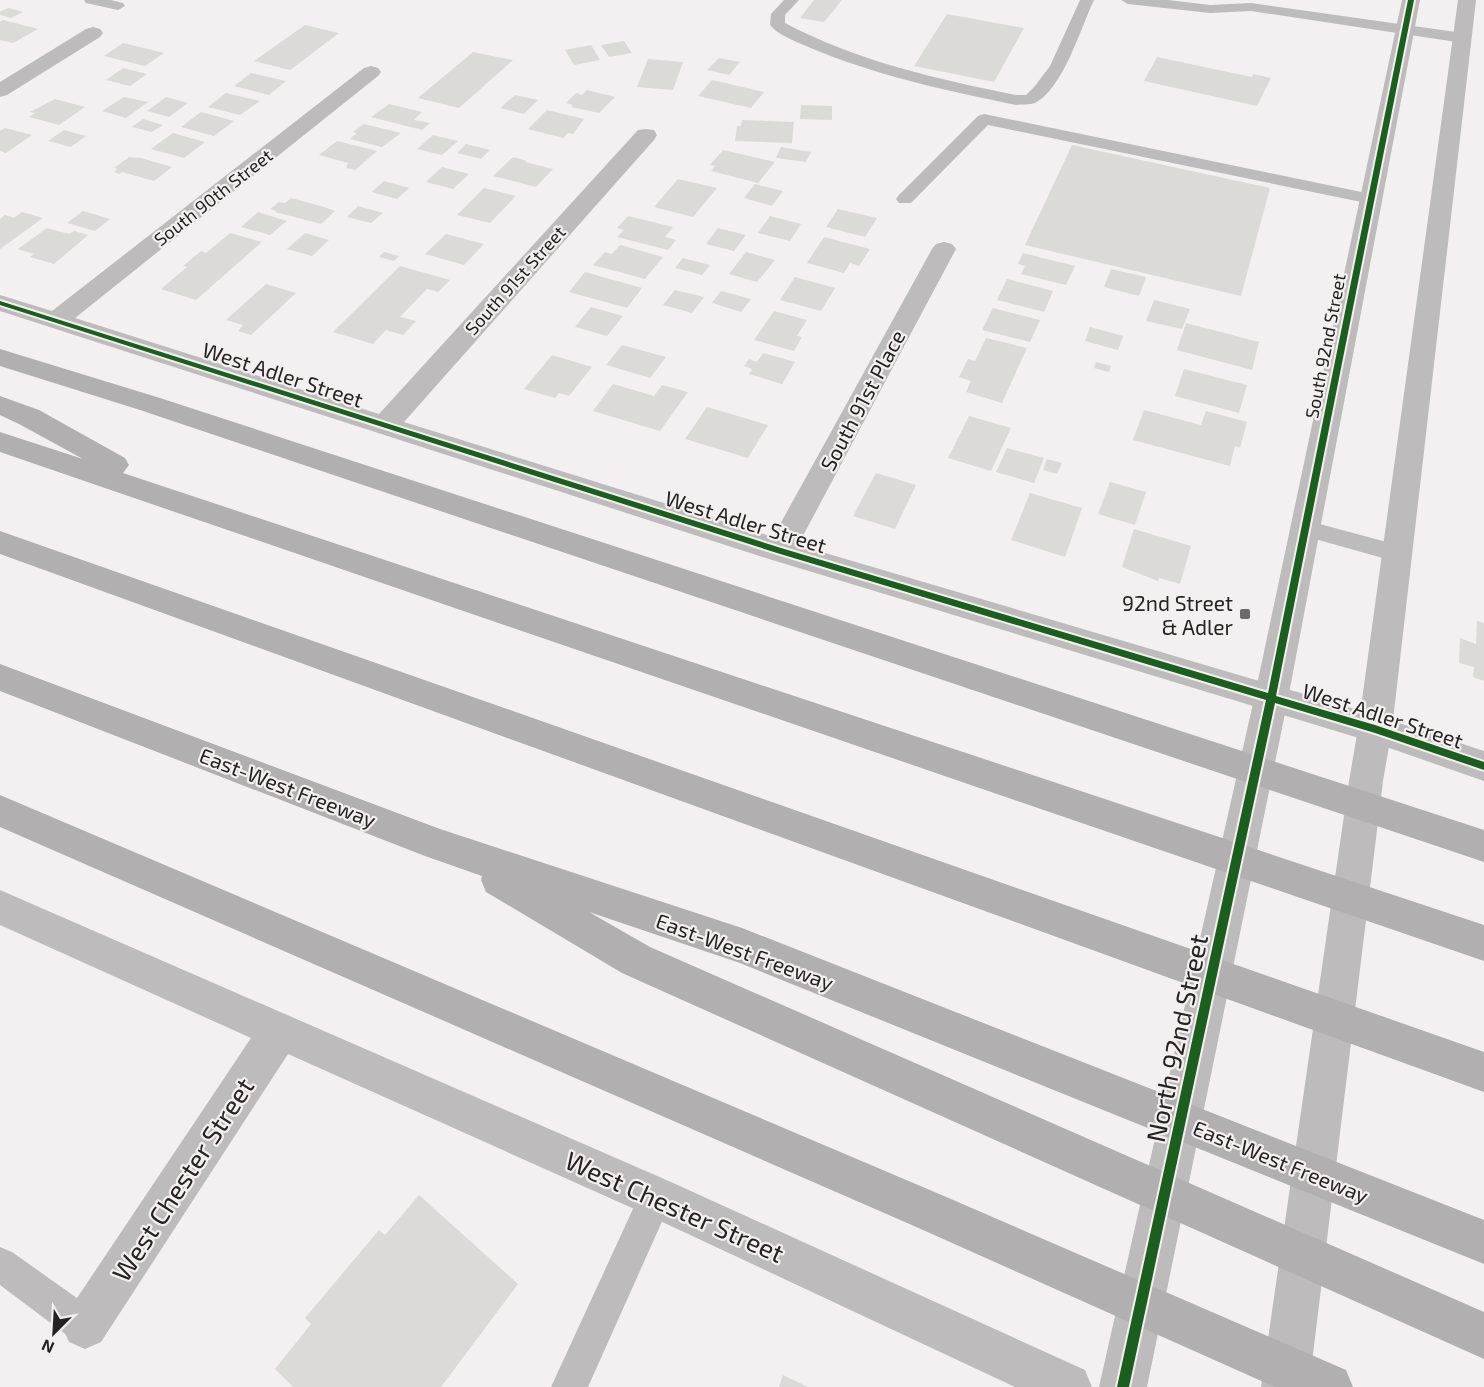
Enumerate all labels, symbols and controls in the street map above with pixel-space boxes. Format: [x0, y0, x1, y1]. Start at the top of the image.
street label: South 90th Street [149, 144, 277, 250]
street label: South 91st Street [460, 221, 570, 339]
street label: South 92nd Street [1300, 272, 1350, 420]
street label: South 91st Place [814, 325, 910, 475]
street label: West Adler Street [200, 336, 366, 412]
street label: West Adler Street [662, 485, 830, 557]
place label: 92nd Street & Adler [1122, 590, 1234, 639]
marker: 92nd Street & Adler [1238, 607, 1252, 621]
street label: West Adler Street [1300, 677, 1466, 753]
street label: East-West Freeway [196, 742, 380, 832]
street label: East-West Freeway [653, 907, 837, 995]
street label: North 92nd Street [1139, 931, 1213, 1145]
street label: West Chester Street [105, 1072, 259, 1286]
street label: East-West Freeway [1190, 1114, 1372, 1208]
street label: West Chester Street [561, 1144, 789, 1268]
north arrow [24, 1303, 84, 1363]
text: N [39, 1336, 57, 1358]

